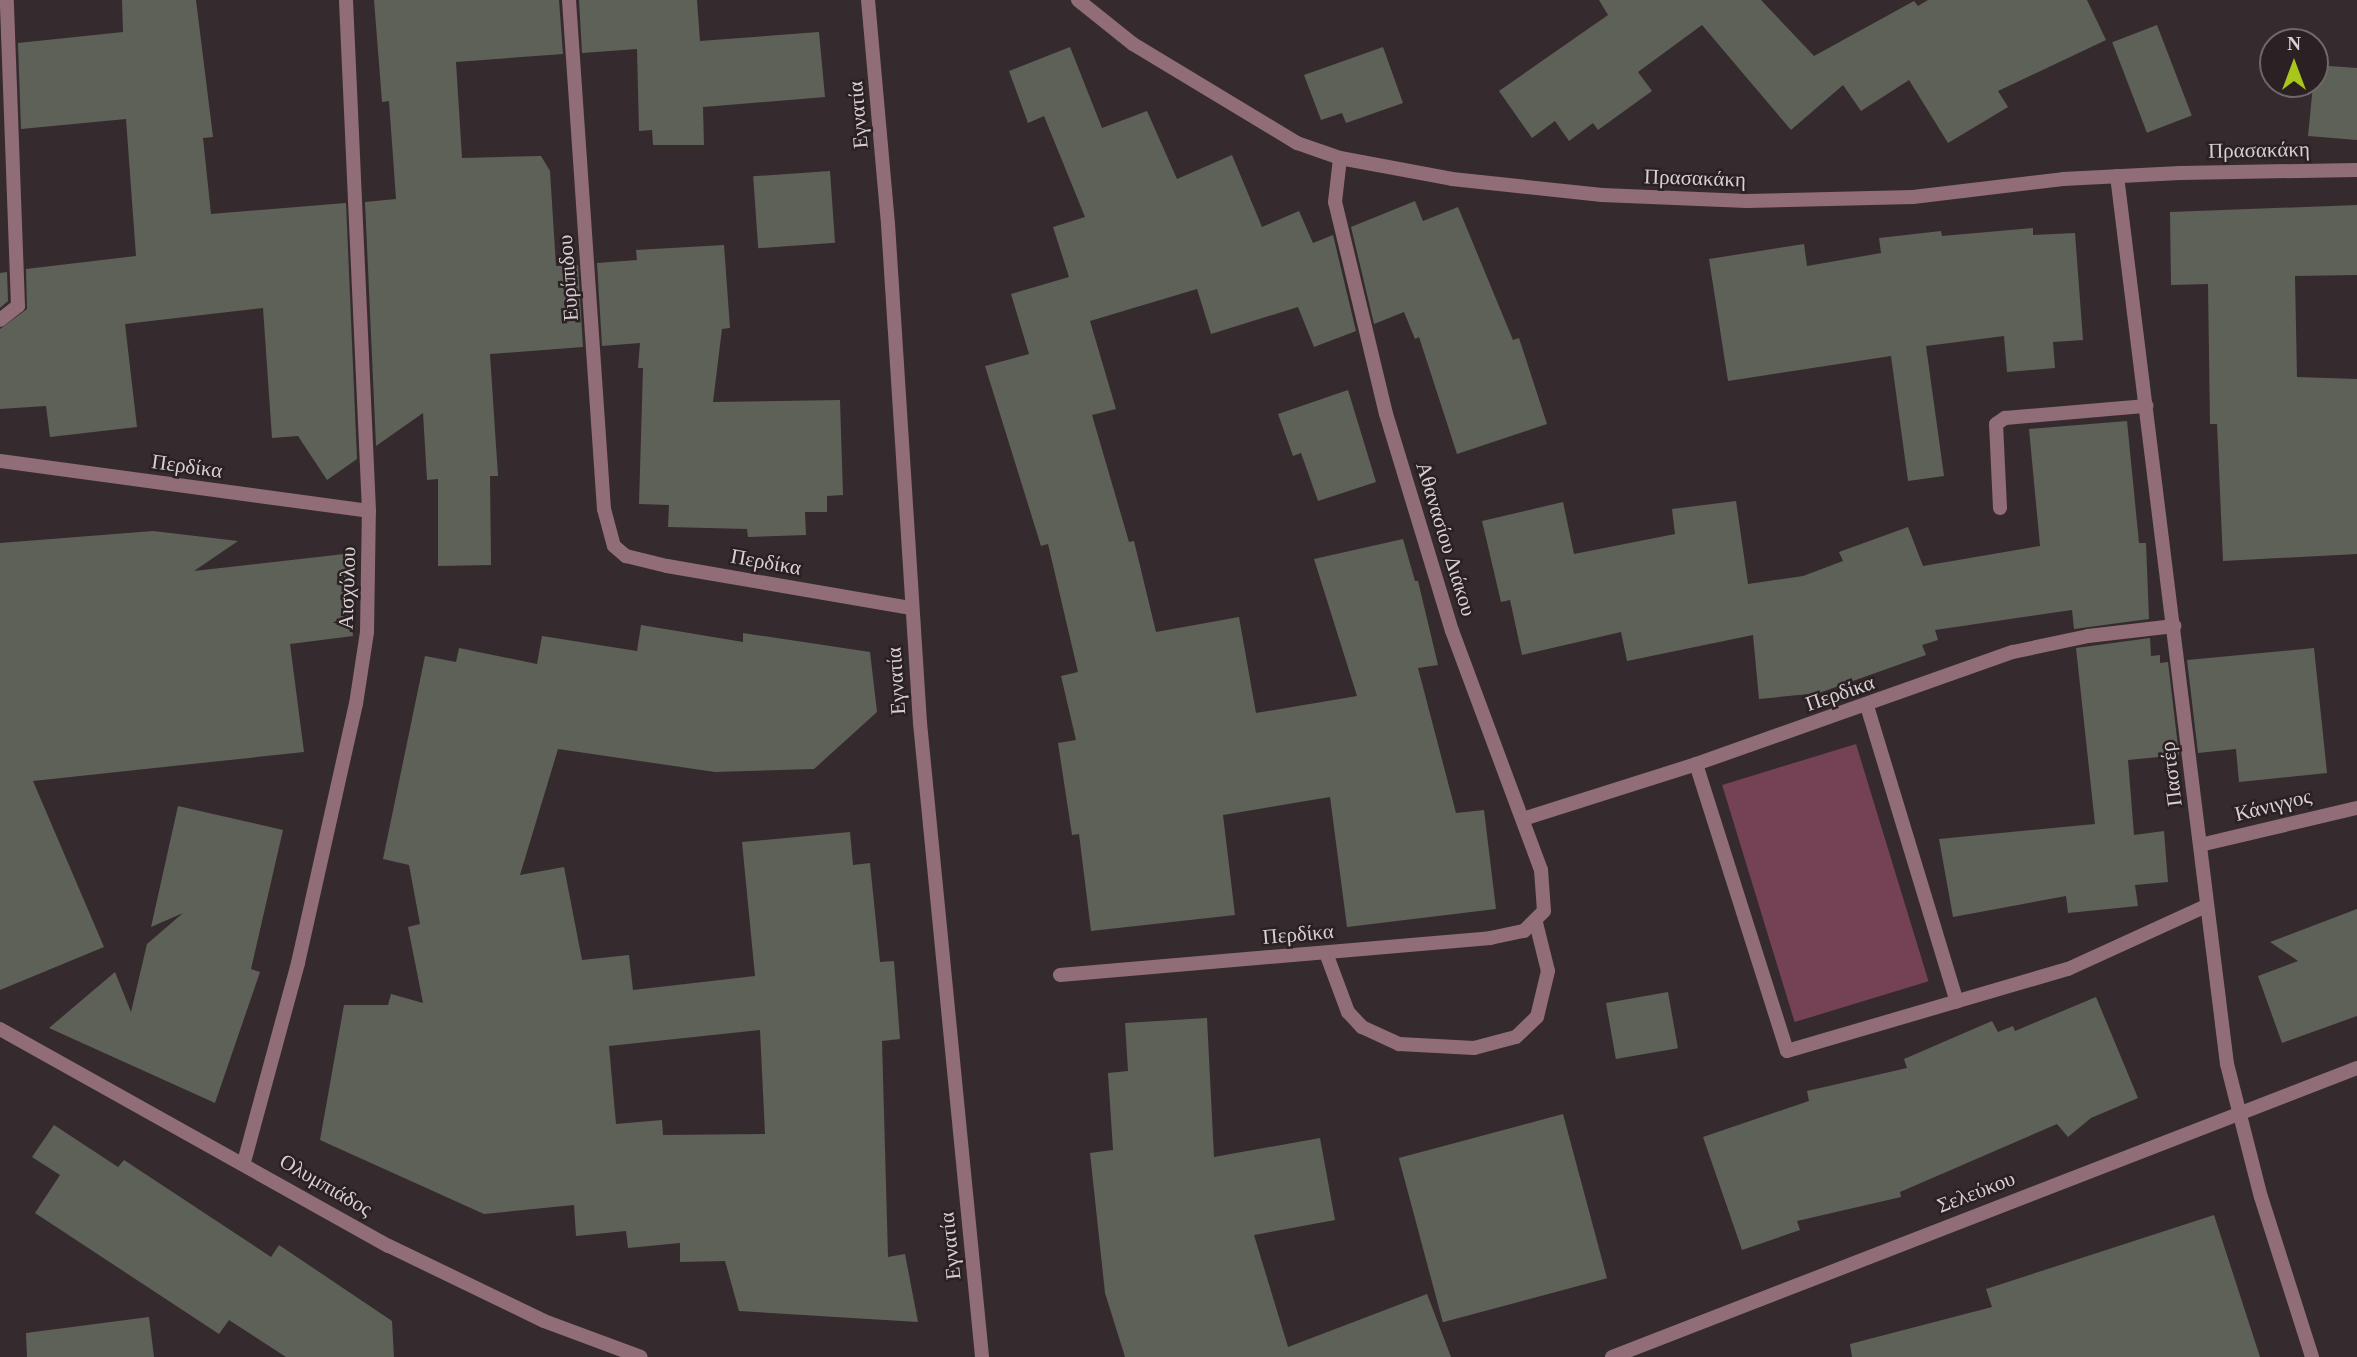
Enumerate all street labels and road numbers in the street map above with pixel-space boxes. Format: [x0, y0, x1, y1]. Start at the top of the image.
street label: Εγνατία [842, 80, 874, 150]
street label: Πρασακάκη [2208, 137, 2310, 163]
street label: Πρασακάκη [1644, 164, 1746, 192]
street label: Ευρίπιδου [552, 234, 584, 322]
street label: Περδίκα [150, 449, 224, 483]
street label: Αθανασίου Διάκου [1410, 458, 1482, 620]
street label: Περδίκα [729, 543, 803, 581]
street label: Αισχύλου [333, 546, 361, 630]
street label: Εγνατία [881, 646, 911, 716]
street label: Περδίκα [1802, 669, 1878, 717]
street label: Παστέρ [2155, 740, 2187, 808]
street label: Κάνιγγος [2232, 783, 2314, 827]
street label: Περδίκα [1261, 918, 1335, 950]
street label: Ολυμπιάδος [275, 1148, 377, 1222]
street label: Σελεύκου [1933, 1166, 2019, 1218]
street label: Εγνατία [934, 1211, 966, 1281]

